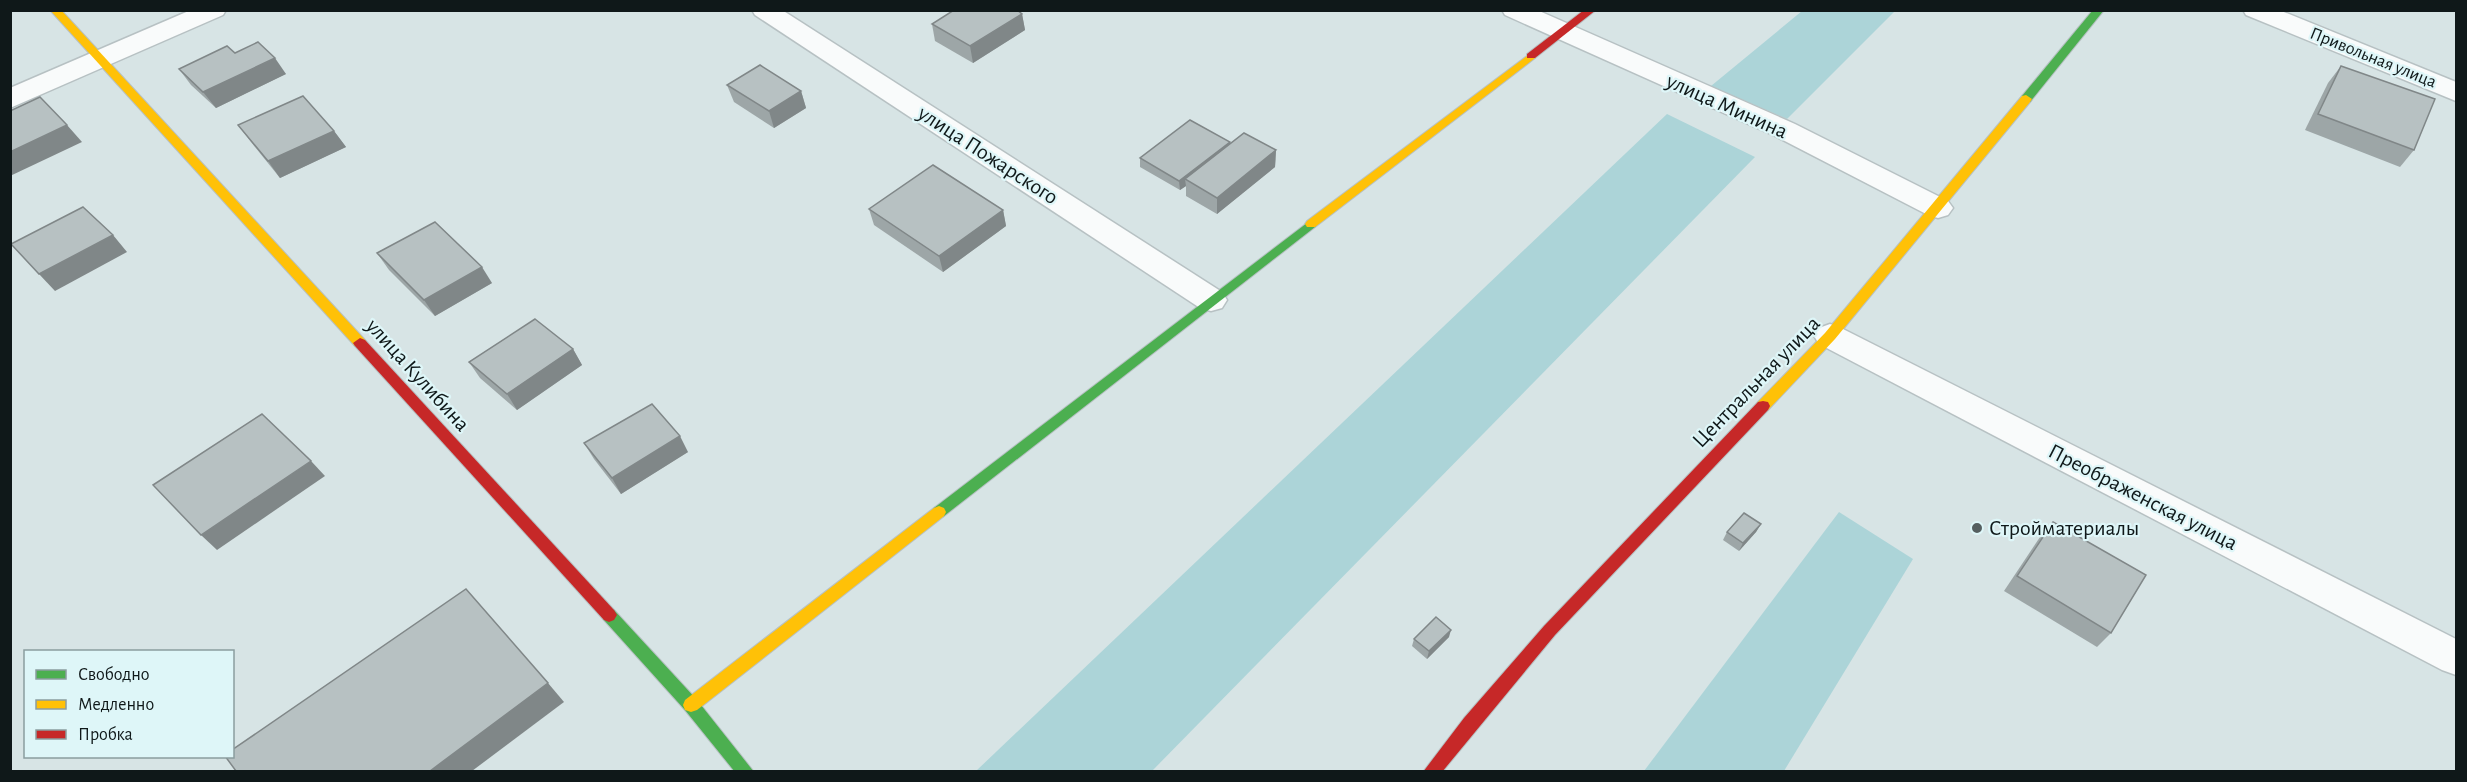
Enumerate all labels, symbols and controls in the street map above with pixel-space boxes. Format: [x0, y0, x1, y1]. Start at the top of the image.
street label: Привольная улица [2307, 24, 2439, 92]
street label: улица Минина [1662, 69, 1791, 143]
street label: улица Пожарского [913, 101, 1062, 208]
street label: Центральная улица [1688, 312, 1824, 452]
street label: улица Кулибина [361, 314, 474, 435]
street label: Преображенская улица [2045, 440, 2241, 554]
place label: Стройматериалы [1989, 517, 2139, 539]
marker: Стройматериалы [1970, 521, 1984, 535]
legend [24, 650, 234, 758]
text: Свободно [78, 665, 150, 684]
text: Медленно [78, 696, 154, 714]
text: Пробка [78, 725, 133, 744]

